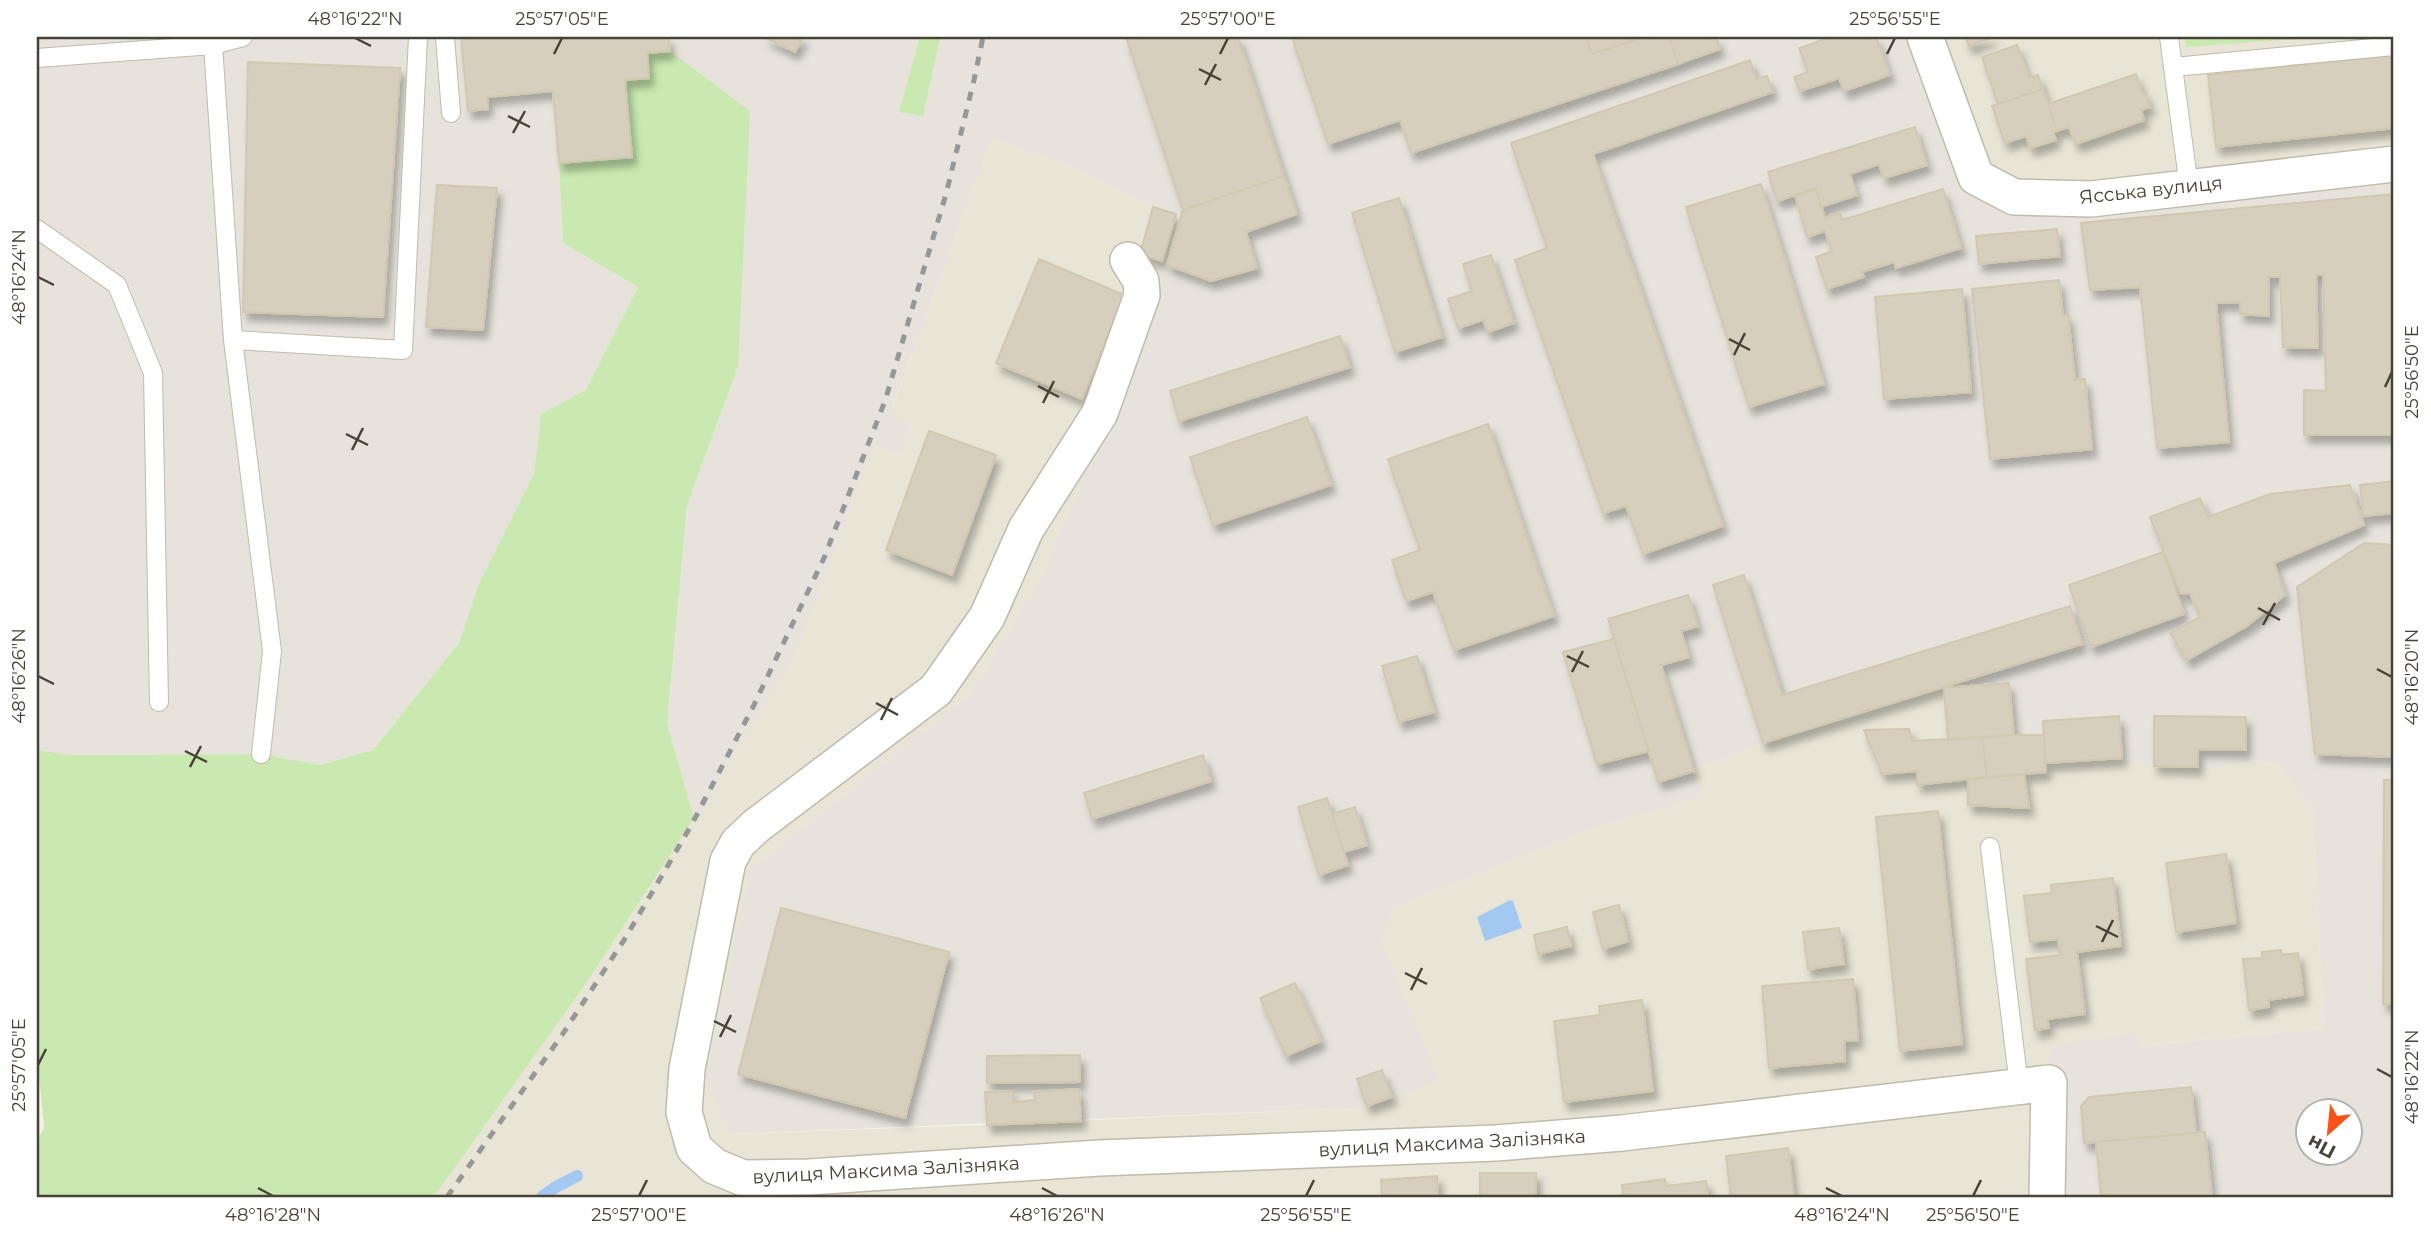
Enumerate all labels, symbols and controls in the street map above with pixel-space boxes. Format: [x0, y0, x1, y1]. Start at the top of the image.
text: 48°16'22"N [307, 8, 403, 30]
text: 25°57'05"E [515, 8, 609, 30]
text: 25°57'00"E [1180, 8, 1276, 30]
text: 25°56'55"E [1849, 8, 1941, 30]
street label: Ясська вулиця [2078, 171, 2224, 209]
text: 48°16'24"N [8, 229, 30, 325]
text: 25°56'50"E [2401, 325, 2423, 419]
text: 48°16'26"N [8, 628, 30, 724]
text: 48°16'20"N [2401, 629, 2423, 725]
text: 25°57'05"E [8, 1018, 30, 1112]
text: 48°16'22"N [2401, 1029, 2423, 1125]
north arrow [2294, 1098, 2364, 1168]
street label: вулиця Максима Залізняка [1318, 1125, 1586, 1161]
text: Пн [2304, 1130, 2339, 1163]
street label: вулиця Максима Залізняка [752, 1152, 1020, 1188]
text: 48°16'28"N [225, 1204, 321, 1226]
text: 25°57'00"E [591, 1204, 687, 1226]
text: 48°16'26"N [1009, 1204, 1105, 1226]
text: 25°56'55"E [1260, 1204, 1352, 1226]
text: 48°16'24"N [1794, 1204, 1890, 1226]
text: 25°56'50"E [1926, 1204, 2020, 1226]

